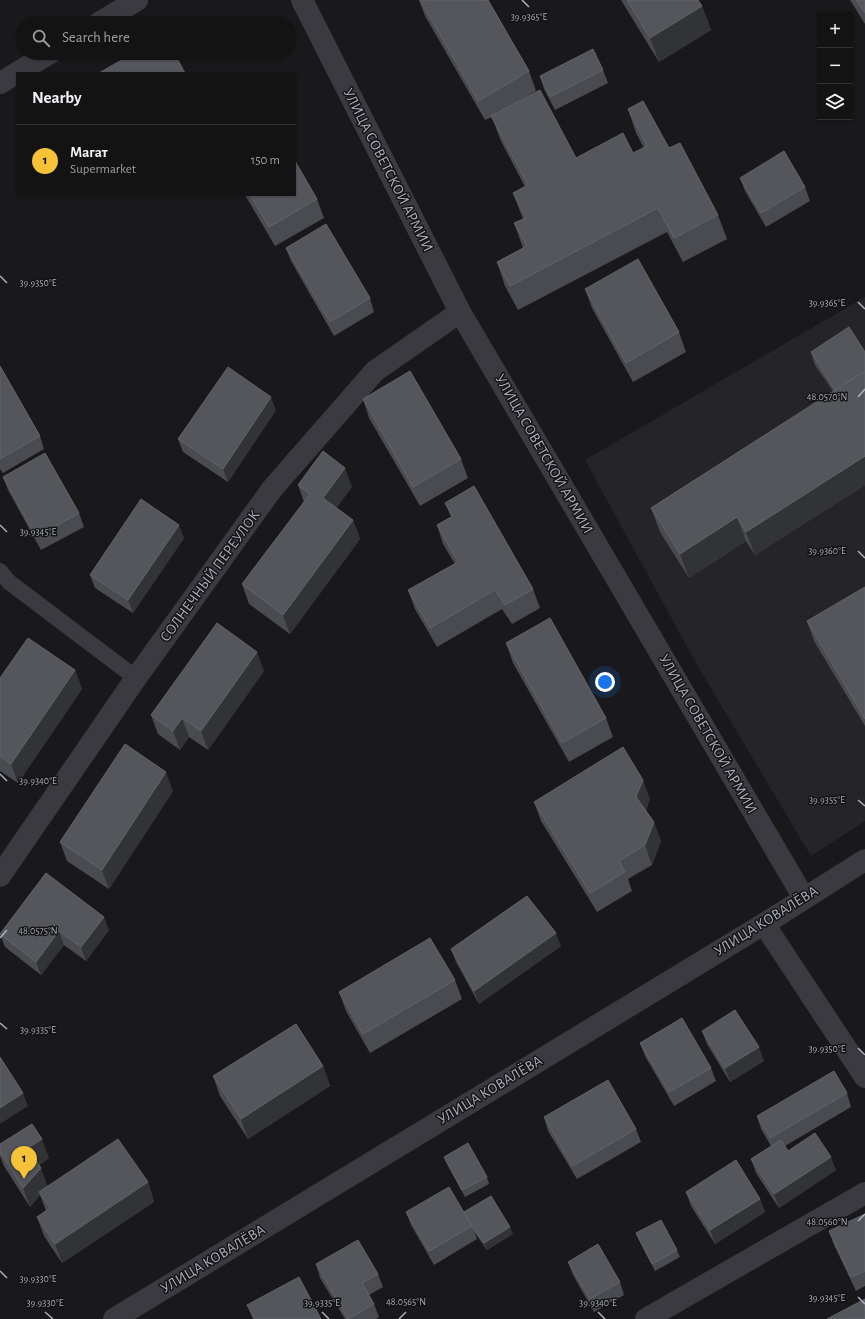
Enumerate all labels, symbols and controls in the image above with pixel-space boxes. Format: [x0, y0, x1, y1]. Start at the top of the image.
text: 39.9365°E [511, 12, 547, 22]
map controls [817, 12, 853, 120]
button: + [817, 12, 853, 48]
search box [16, 16, 296, 60]
icon: search [30, 27, 52, 49]
text: Search here [62, 30, 130, 45]
button: − [817, 48, 853, 84]
button: layers [817, 84, 853, 120]
street label: УЛИЦА СОВЕТСКОЙ АРМИИ [340, 86, 436, 254]
text: Nearby [32, 89, 82, 106]
text: Магат [70, 145, 108, 160]
text: 1 [43, 154, 47, 167]
text: 150 m [251, 154, 280, 167]
text: Supermarket [70, 163, 136, 176]
text: 39.9350°E [19, 278, 57, 288]
text: 39.9365°E [809, 298, 845, 308]
street label: УЛИЦА СОВЕТСКОЙ АРМИИ [492, 372, 596, 536]
text: 48.0570°N [807, 392, 847, 402]
street label: СОЛНЕЧНЫЙ ПЕРЕУЛОК [157, 507, 263, 645]
text: 39.9345°E [20, 527, 57, 537]
text: 39.9360°E [808, 546, 846, 556]
street label: УЛИЦА СОВЕТСКОЙ АРМИИ [656, 652, 760, 816]
your location [595, 672, 615, 692]
text: 39.9340°E [19, 776, 57, 786]
text: 39.9355°E [809, 795, 845, 805]
street label: УЛИЦА КОВАЛЁВА [711, 882, 821, 959]
text: 48.0575°N [18, 926, 58, 936]
text: 39.9335°E [20, 1025, 56, 1035]
text: 39.9350°E [808, 1044, 846, 1054]
street label: УЛИЦА КОВАЛЁВА [435, 1052, 545, 1127]
pin: 1 [11, 1146, 37, 1179]
text: 48.0560°N [806, 1217, 848, 1227]
street label: УЛИЦА КОВАЛЁВА [158, 1221, 268, 1296]
text: 39.9330°E [19, 1274, 57, 1284]
text: 39.9345°E [809, 1293, 846, 1303]
text: 48.0565°N [386, 1297, 426, 1307]
text: 39.9330°E [26, 1298, 64, 1308]
text: 39.9335°E [304, 1298, 340, 1308]
text: 39.9340°E [579, 1298, 617, 1308]

